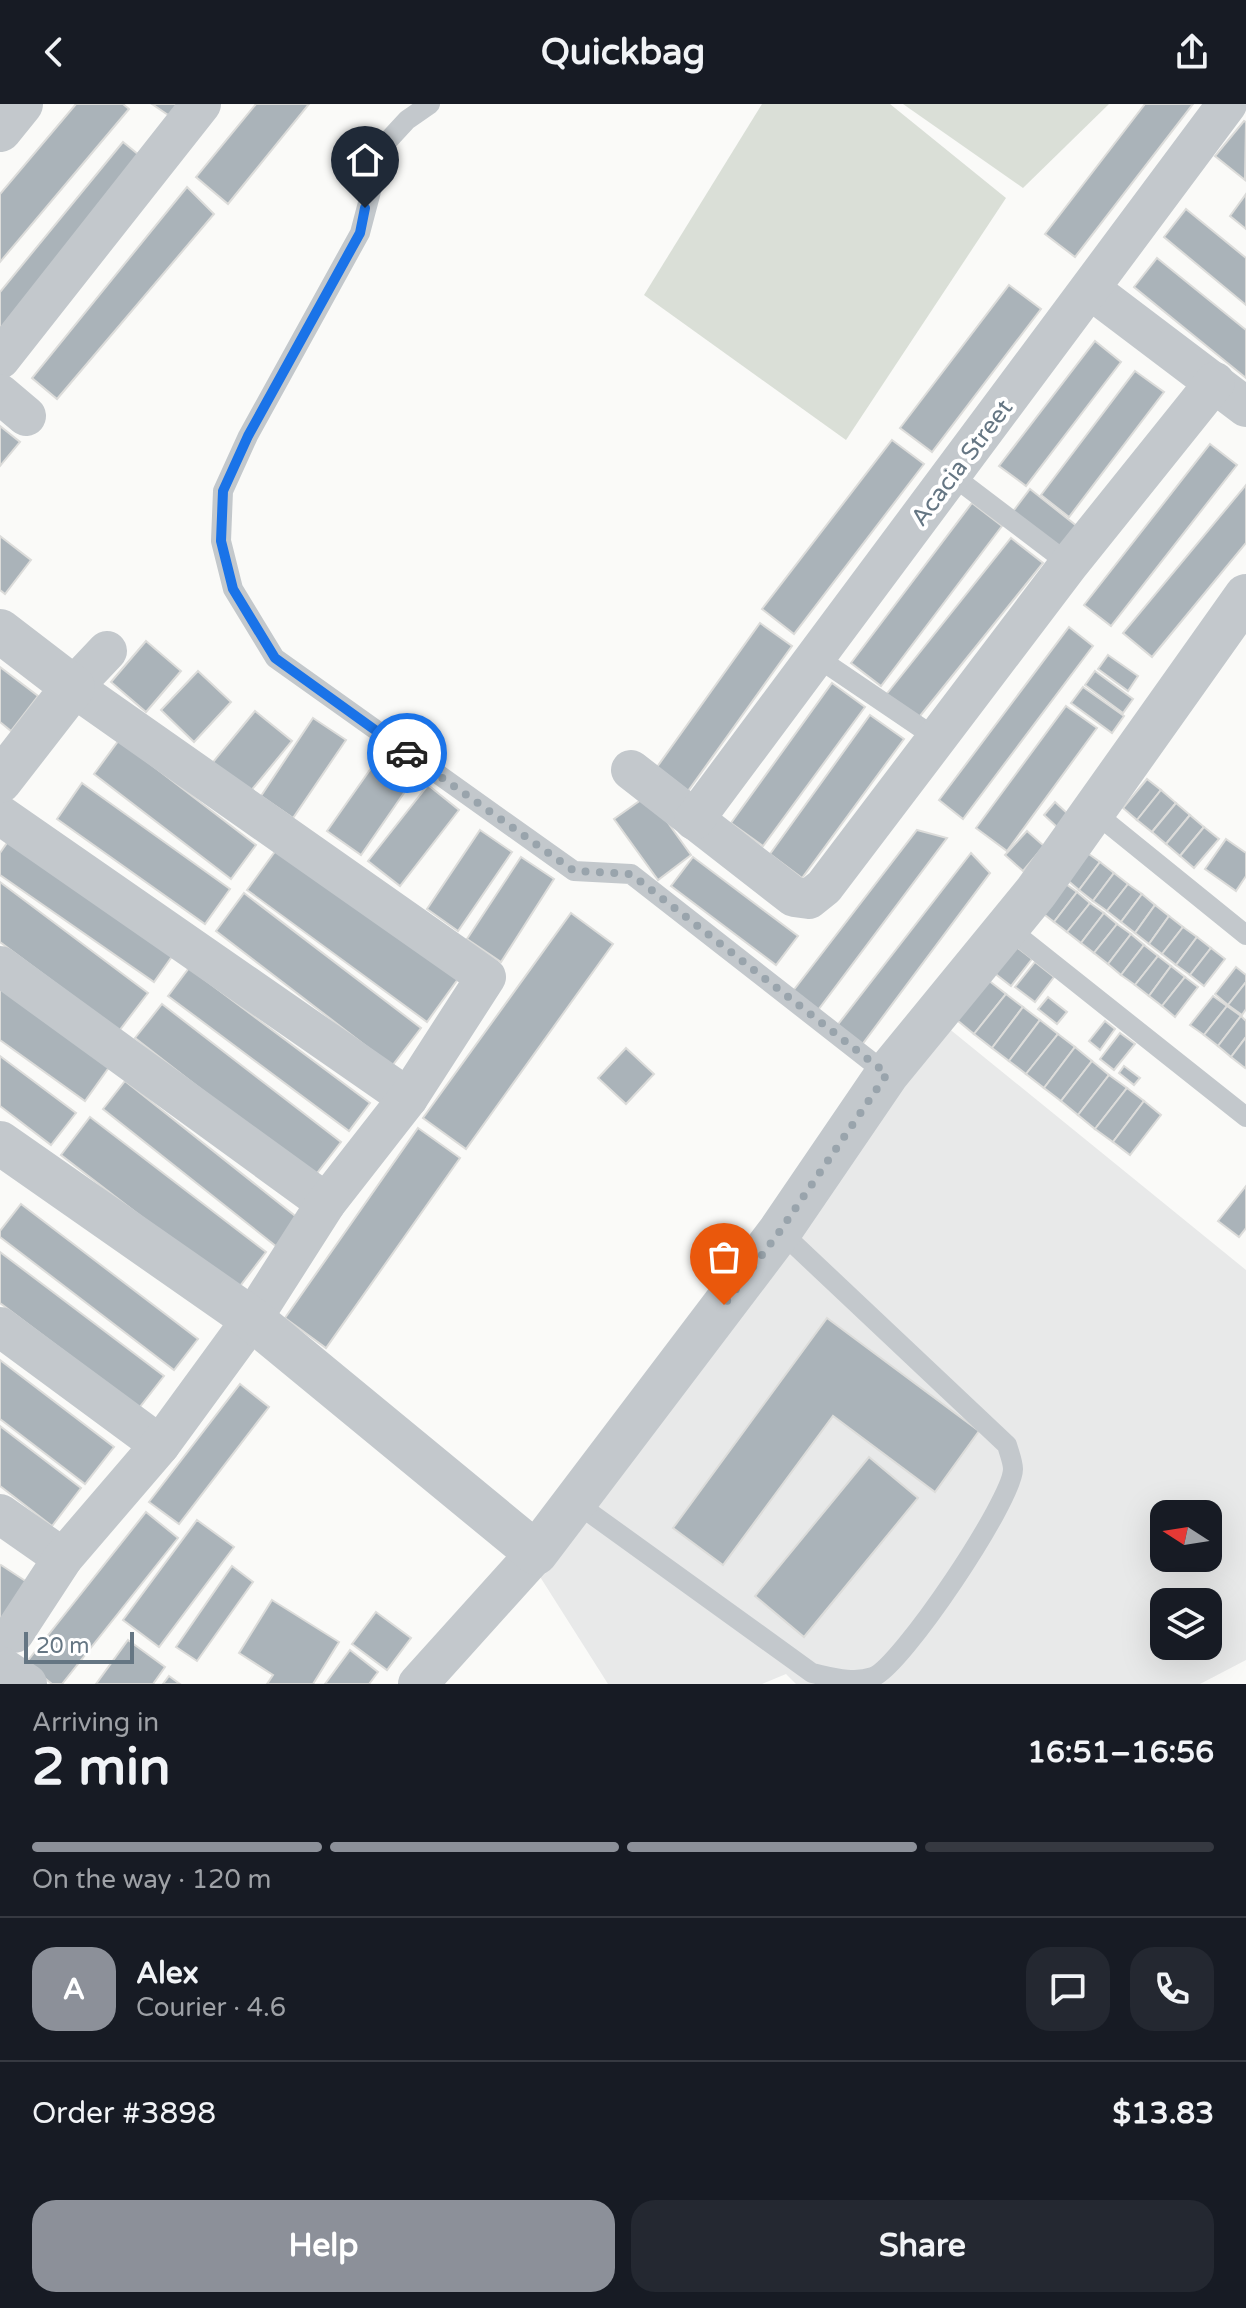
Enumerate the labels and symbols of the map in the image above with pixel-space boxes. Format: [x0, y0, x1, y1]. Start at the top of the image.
pin [331, 126, 399, 208]
street label: Acacia Street [905, 394, 1019, 532]
courier [367, 713, 447, 793]
pin [690, 1223, 758, 1305]
north arrow [1150, 1500, 1222, 1572]
scale bar [24, 1628, 134, 1664]

